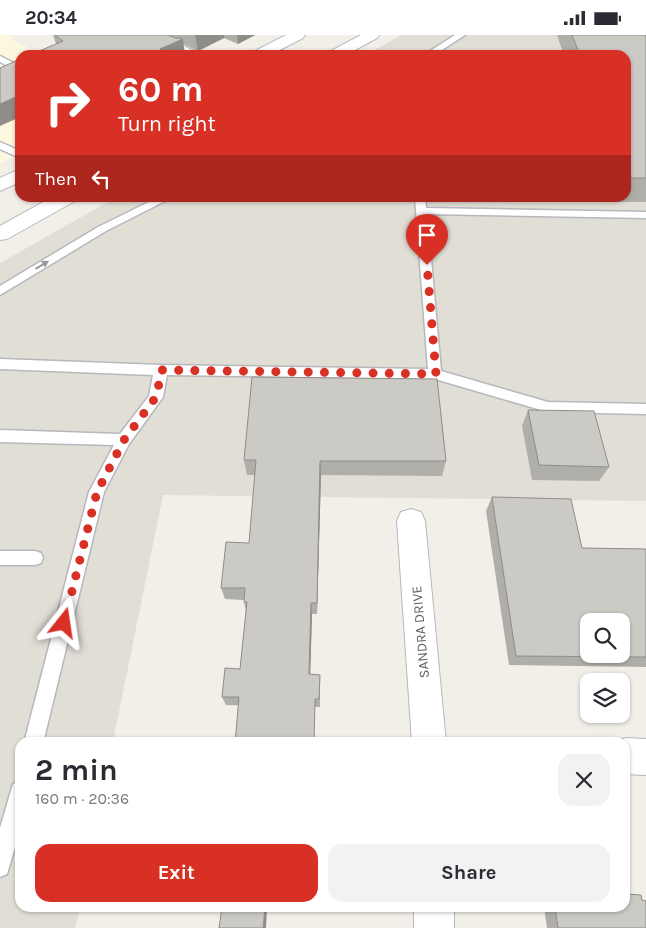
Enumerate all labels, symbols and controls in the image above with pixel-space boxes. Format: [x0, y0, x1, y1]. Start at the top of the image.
text: 20:34 [25, 7, 77, 29]
text: 60 m [118, 69, 203, 110]
icon: right [35, 70, 100, 135]
text: Turn right [118, 111, 216, 137]
icon: left [87, 165, 115, 193]
text: Then [35, 168, 77, 190]
pin [406, 214, 448, 265]
icon: arrive [413, 221, 441, 249]
one-way arrow [35, 261, 48, 270]
street label: SANDRA DRIVE [408, 585, 433, 679]
position arrow [37, 596, 89, 648]
map controls [580, 613, 630, 723]
button: search [580, 613, 630, 663]
button: layers [580, 673, 630, 723]
text: 2 min [35, 752, 118, 788]
button: close [558, 754, 610, 806]
text: 160 m · 20:36 [35, 789, 129, 808]
button: Exit [35, 844, 318, 902]
button: Share [328, 844, 610, 902]

